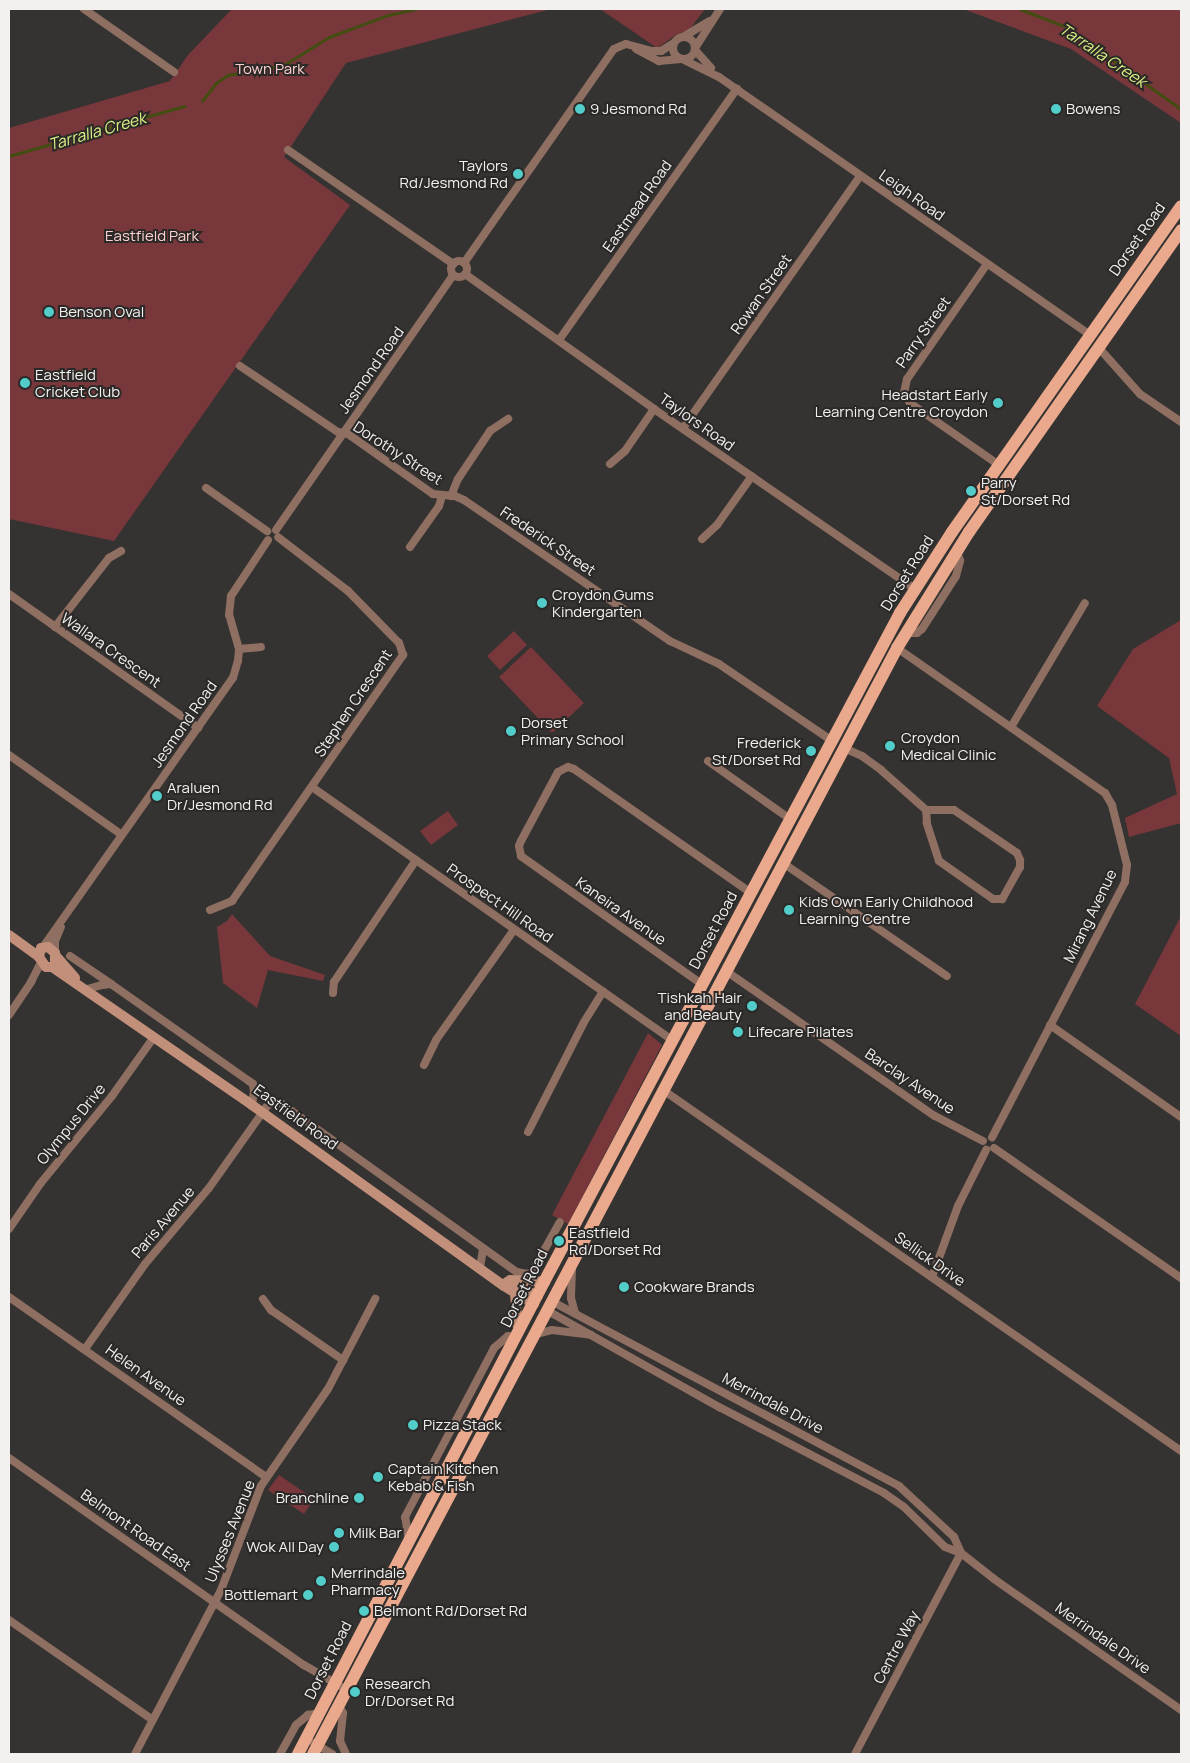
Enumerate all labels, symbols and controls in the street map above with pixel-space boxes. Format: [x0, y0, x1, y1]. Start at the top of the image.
water label: Tarralla Creek [1056, 19, 1150, 91]
park label: Town Park [235, 60, 305, 78]
place label: 9 Jesmond Rd [590, 100, 687, 118]
place label: Bowens [1066, 100, 1120, 118]
marker: 9 Jesmond Rd [574, 103, 586, 115]
marker: Bowens [1050, 103, 1062, 115]
water label: Tarralla Creek [46, 108, 148, 154]
place label: Taylors Rd/Jesmond Rd [400, 156, 508, 191]
street label: Eastmead Road [599, 157, 675, 255]
street label: Leigh Road [876, 166, 948, 224]
marker: Taylors Rd/Jesmond Rd [512, 168, 524, 180]
street label: Dorset Road [1105, 199, 1169, 279]
park label: Eastfield Park [105, 227, 199, 245]
street label: Rowan Street [727, 251, 795, 337]
street label: Parry Street [892, 293, 954, 371]
place label: Benson Oval [59, 303, 144, 321]
marker: Benson Oval [43, 306, 55, 318]
street label: Jesmond Road [335, 323, 407, 417]
place label: Eastfield Cricket Club [35, 365, 120, 400]
marker: Eastfield Cricket Club [19, 377, 31, 389]
place label: Headstart Early Learning Centre Croydon [815, 385, 988, 420]
street label: Taylors Road [656, 390, 738, 454]
marker: Headstart Early Learning Centre Croydon [992, 397, 1004, 409]
street label: Dorothy Street [350, 417, 446, 489]
place label: Parry St/Dorset Rd [981, 473, 1070, 508]
marker: Parry St/Dorset Rd [965, 485, 977, 497]
street label: Frederick Street [497, 503, 599, 579]
street label: Dorset Road [877, 532, 937, 614]
place label: Croydon Gums Kindergarten [552, 585, 654, 620]
marker: Croydon Gums Kindergarten [536, 597, 548, 609]
street label: Wallara Crescent [58, 609, 164, 691]
street label: Stephen Crescent [310, 646, 396, 760]
street label: Jesmond Road [148, 677, 220, 771]
place label: Dorset Primary School [521, 713, 624, 748]
marker: Dorset Primary School [505, 725, 517, 737]
place label: Croydon Medical Clinic [901, 728, 996, 763]
place label: Frederick St/Dorset Rd [712, 733, 801, 768]
marker: Croydon Medical Clinic [883, 739, 897, 753]
marker: Frederick St/Dorset Rd [805, 745, 817, 757]
place label: Araluen Dr/Jesmond Rd [167, 778, 273, 813]
marker: Araluen Dr/Jesmond Rd [151, 790, 163, 802]
street label: Prospect Hill Road [444, 860, 556, 946]
street label: Mirang Avenue [1060, 866, 1120, 966]
street label: Kaneira Avenue [572, 873, 670, 949]
street label: Dorset Road [685, 888, 741, 972]
place label: Kids Own Early Childhood Learning Centre [799, 892, 973, 927]
marker: Kids Own Early Childhood Learning Centre [783, 904, 795, 916]
place label: Tishkah Hair and Beauty [658, 988, 742, 1023]
marker: Tishkah Hair and Beauty [746, 1000, 758, 1012]
place label: Lifecare Pilates [748, 1023, 853, 1041]
marker: Lifecare Pilates [732, 1026, 744, 1038]
street label: Barclay Avenue [862, 1044, 958, 1118]
street label: Olympus Drive [33, 1080, 109, 1168]
street label: Eastfield Road [250, 1080, 342, 1154]
street label: Paris Avenue [128, 1182, 198, 1262]
place label: Eastfield Rd/Dorset Rd [569, 1223, 661, 1258]
street label: Sellick Drive [891, 1228, 969, 1290]
marker: Eastfield Rd/Dorset Rd [553, 1235, 565, 1247]
street label: Dorset Road [497, 1246, 551, 1330]
place label: Cookware Brands [634, 1278, 755, 1296]
marker: Cookware Brands [618, 1281, 630, 1293]
street label: Helen Avenue [102, 1341, 190, 1409]
street label: Merrindale Drive [719, 1369, 827, 1437]
place label: Pizza Stack [423, 1416, 502, 1434]
marker: Pizza Stack [407, 1419, 419, 1431]
place label: Captain Kitchen Kebab & Fish [388, 1459, 498, 1494]
marker: Captain Kitchen Kebab & Fish [372, 1471, 384, 1483]
street label: Ulysses Avenue [201, 1477, 259, 1585]
street label: Belmont Road East [77, 1485, 195, 1575]
place label: Branchline [276, 1489, 349, 1507]
marker: Branchline [353, 1492, 365, 1504]
place label: Milk Bar [349, 1524, 402, 1542]
marker: Milk Bar [333, 1527, 345, 1539]
place label: Wok All Day [246, 1538, 324, 1556]
marker: Wok All Day [328, 1541, 340, 1553]
place label: Merrindale Pharmacy [331, 1563, 405, 1598]
marker: Merrindale Pharmacy [315, 1575, 327, 1587]
place label: Bottlemart [224, 1586, 298, 1604]
marker: Bottlemart [302, 1589, 314, 1601]
street label: Merrindale Drive [1052, 1598, 1154, 1678]
place label: Belmont Rd/Dorset Rd [374, 1602, 527, 1620]
marker: Belmont Rd/Dorset Rd [358, 1605, 370, 1617]
street label: Centre Way [869, 1607, 923, 1687]
street label: Dorset Road [301, 1618, 355, 1702]
place label: Research Dr/Dorset Rd [365, 1674, 454, 1709]
marker: Research Dr/Dorset Rd [349, 1686, 361, 1698]

